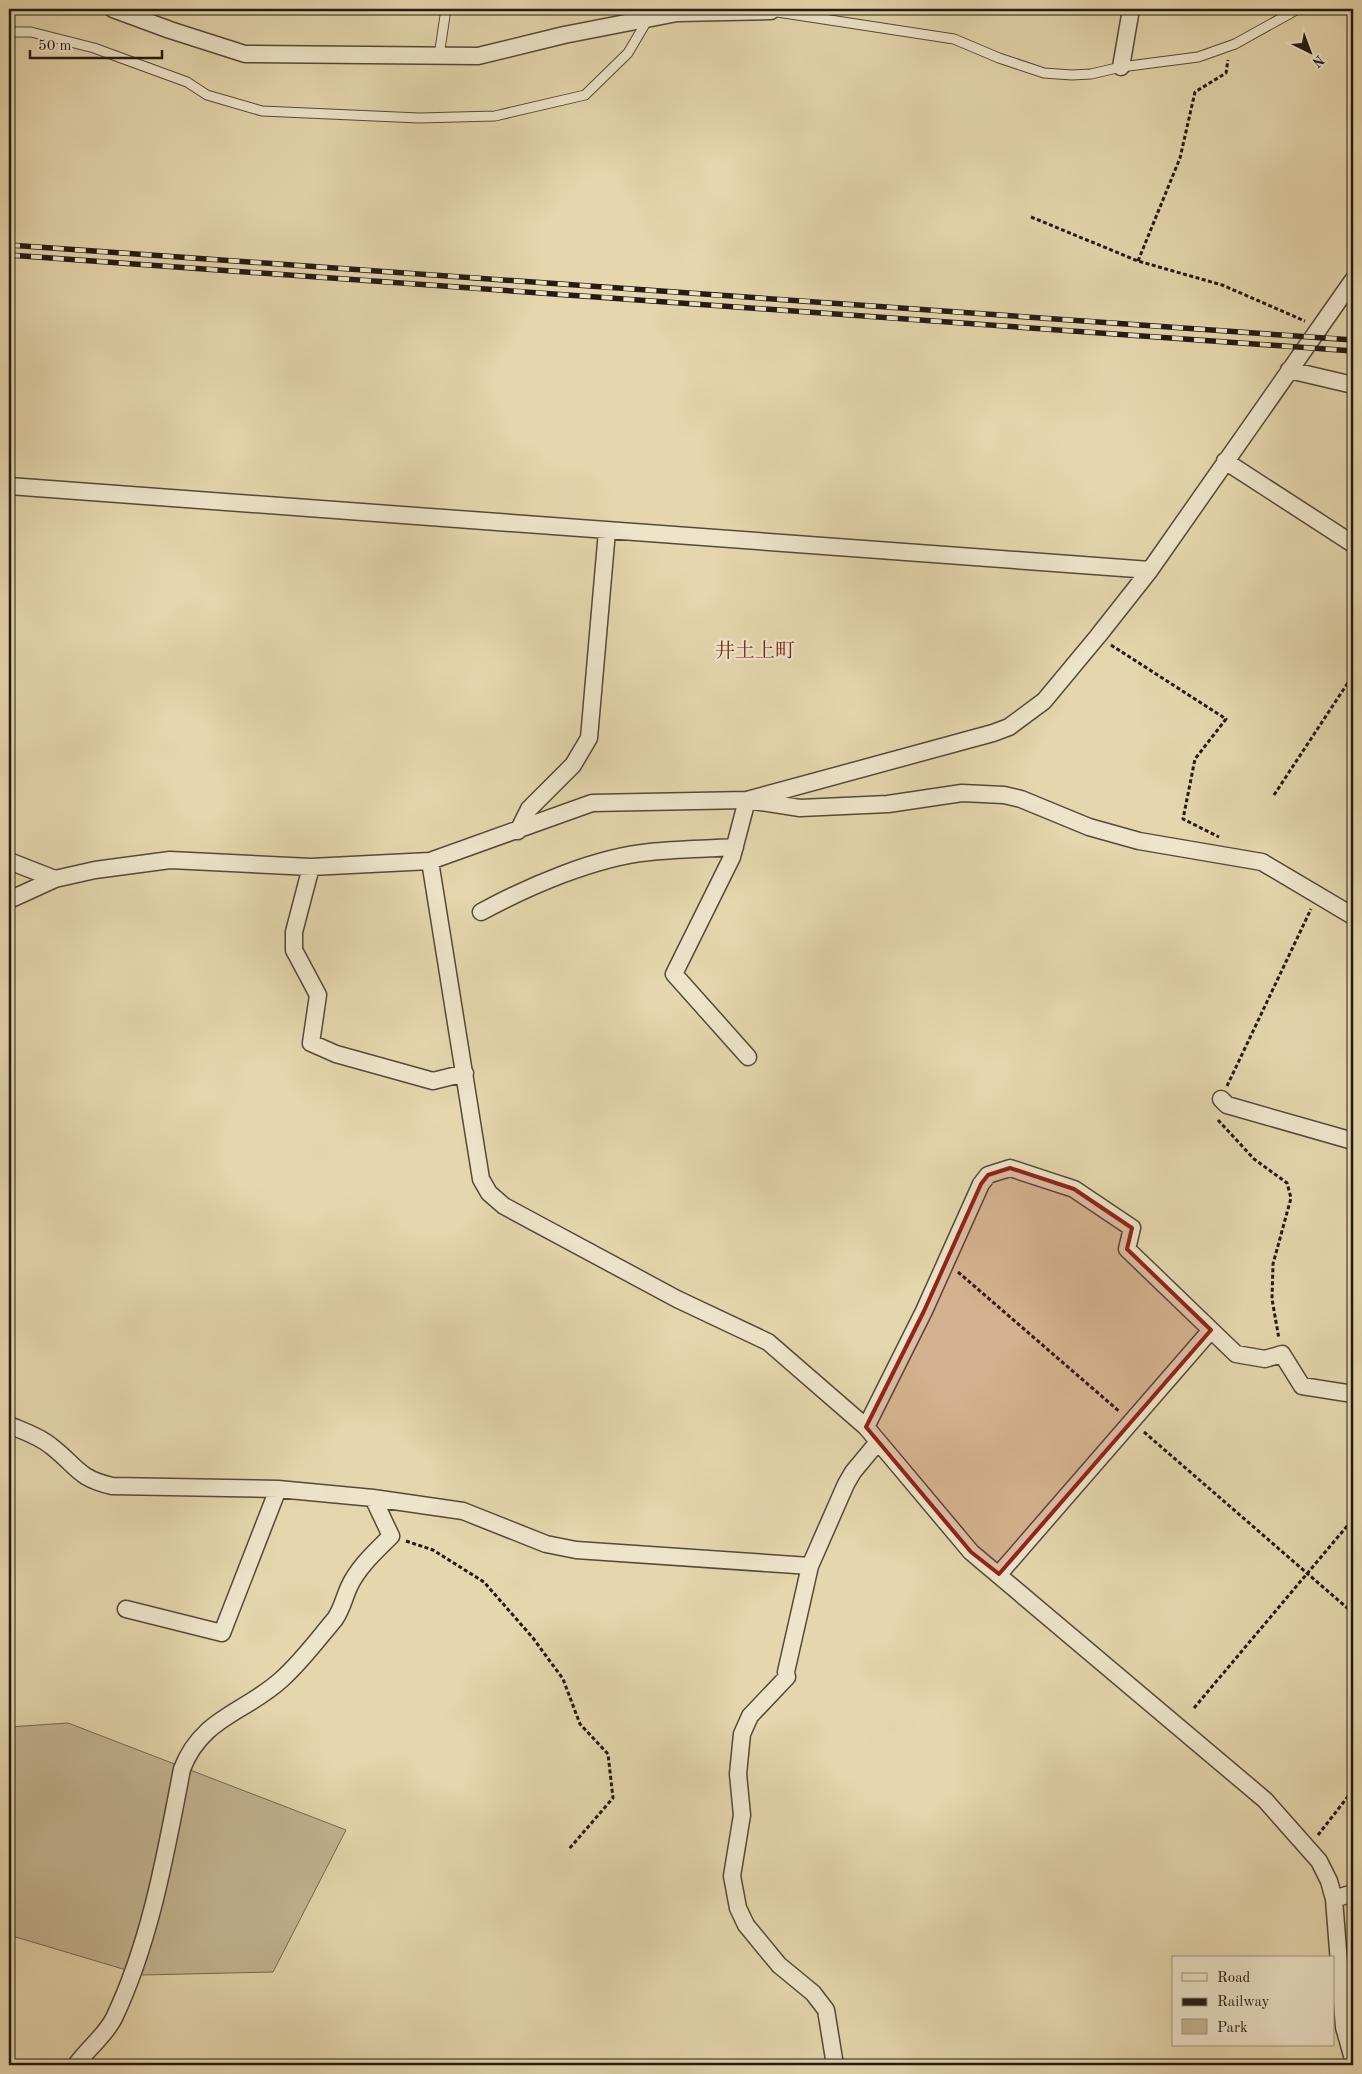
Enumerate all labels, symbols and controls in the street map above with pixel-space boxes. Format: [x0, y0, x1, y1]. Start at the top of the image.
scale bar [30, 28, 162, 60]
north arrow [1284, 28, 1334, 78]
text: 50 m [38, 39, 72, 54]
text: N [1309, 52, 1327, 70]
district label: 井土上町 [715, 640, 795, 662]
legend [1172, 1956, 1334, 2046]
text: Road [1217, 1971, 1251, 1986]
text: Railway [1217, 1995, 1270, 2010]
text: Park [1217, 2021, 1248, 2036]

